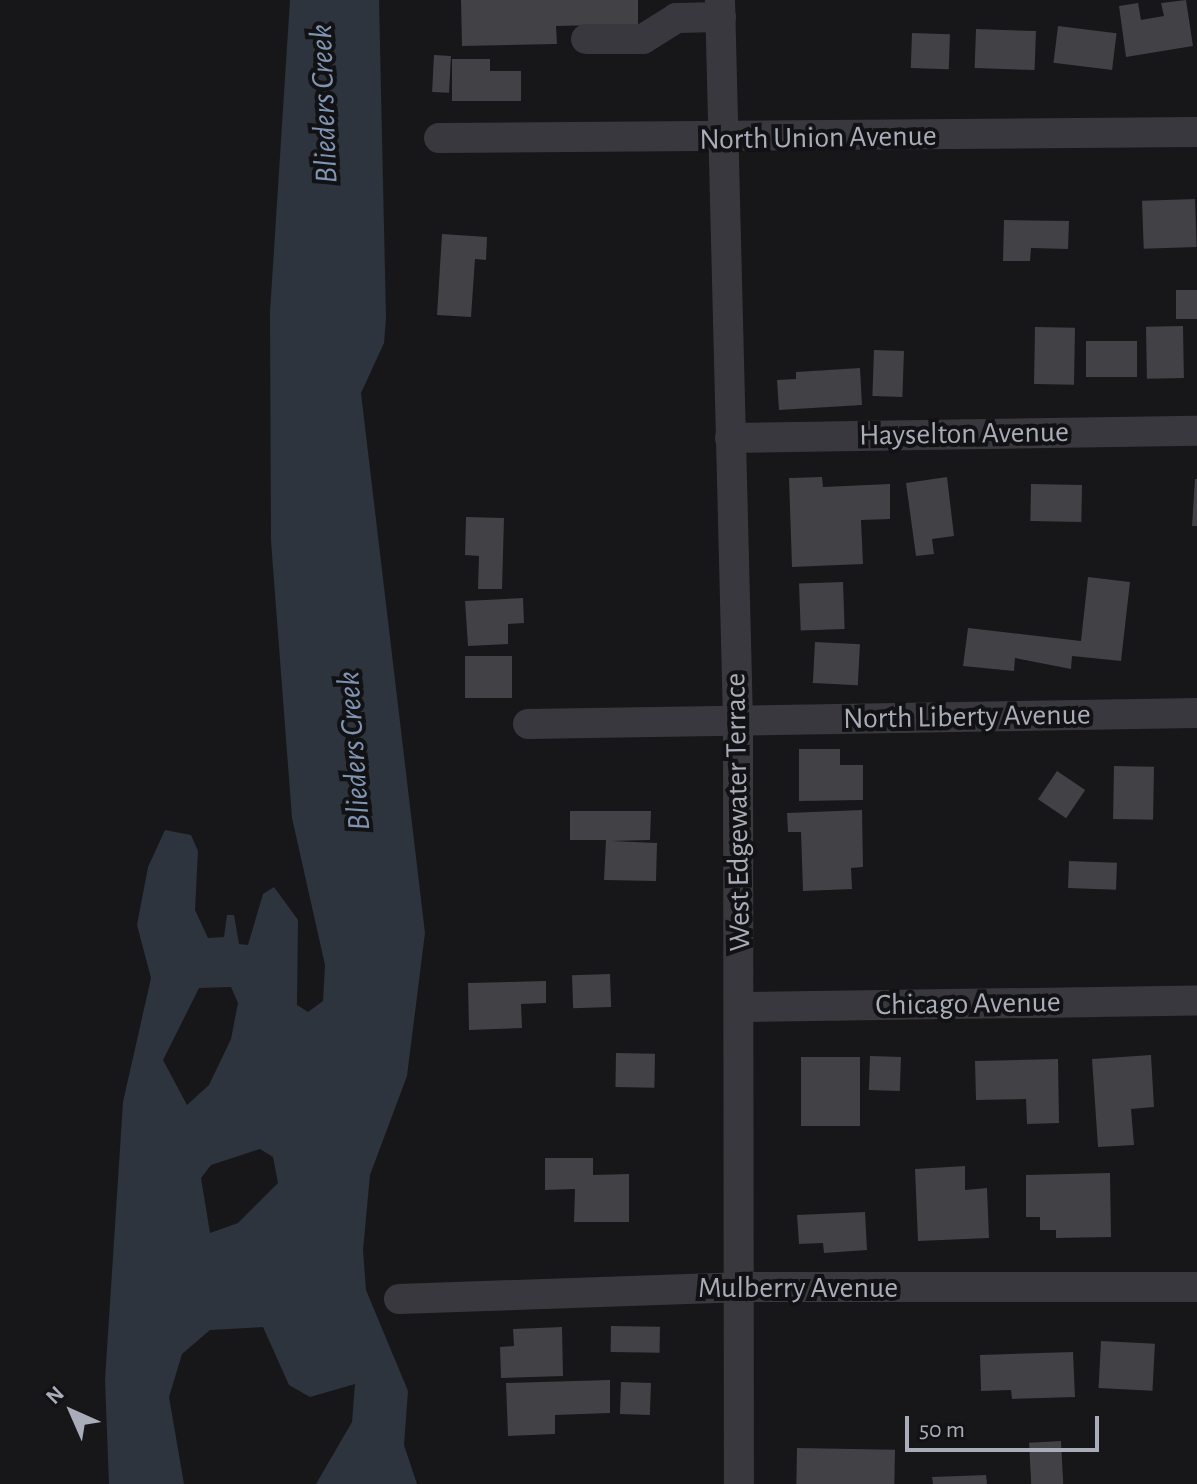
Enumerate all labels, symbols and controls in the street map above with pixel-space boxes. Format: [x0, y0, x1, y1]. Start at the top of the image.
water label: Blieders Creek [302, 24, 346, 184]
street label: North Union Avenue [699, 118, 937, 158]
street label: Hayselton Avenue [859, 414, 1069, 454]
water label: Blieders Creek [329, 670, 379, 832]
street label: West Edgewater Terrace [718, 672, 758, 952]
street label: North Liberty Avenue [843, 697, 1091, 737]
street label: Chicago Avenue [875, 984, 1061, 1024]
street label: Mulberry Avenue [698, 1270, 898, 1306]
north arrow [32, 1372, 112, 1452]
text: N [42, 1382, 68, 1408]
scale bar [909, 1400, 1103, 1450]
text: 50 m [919, 1418, 965, 1442]

